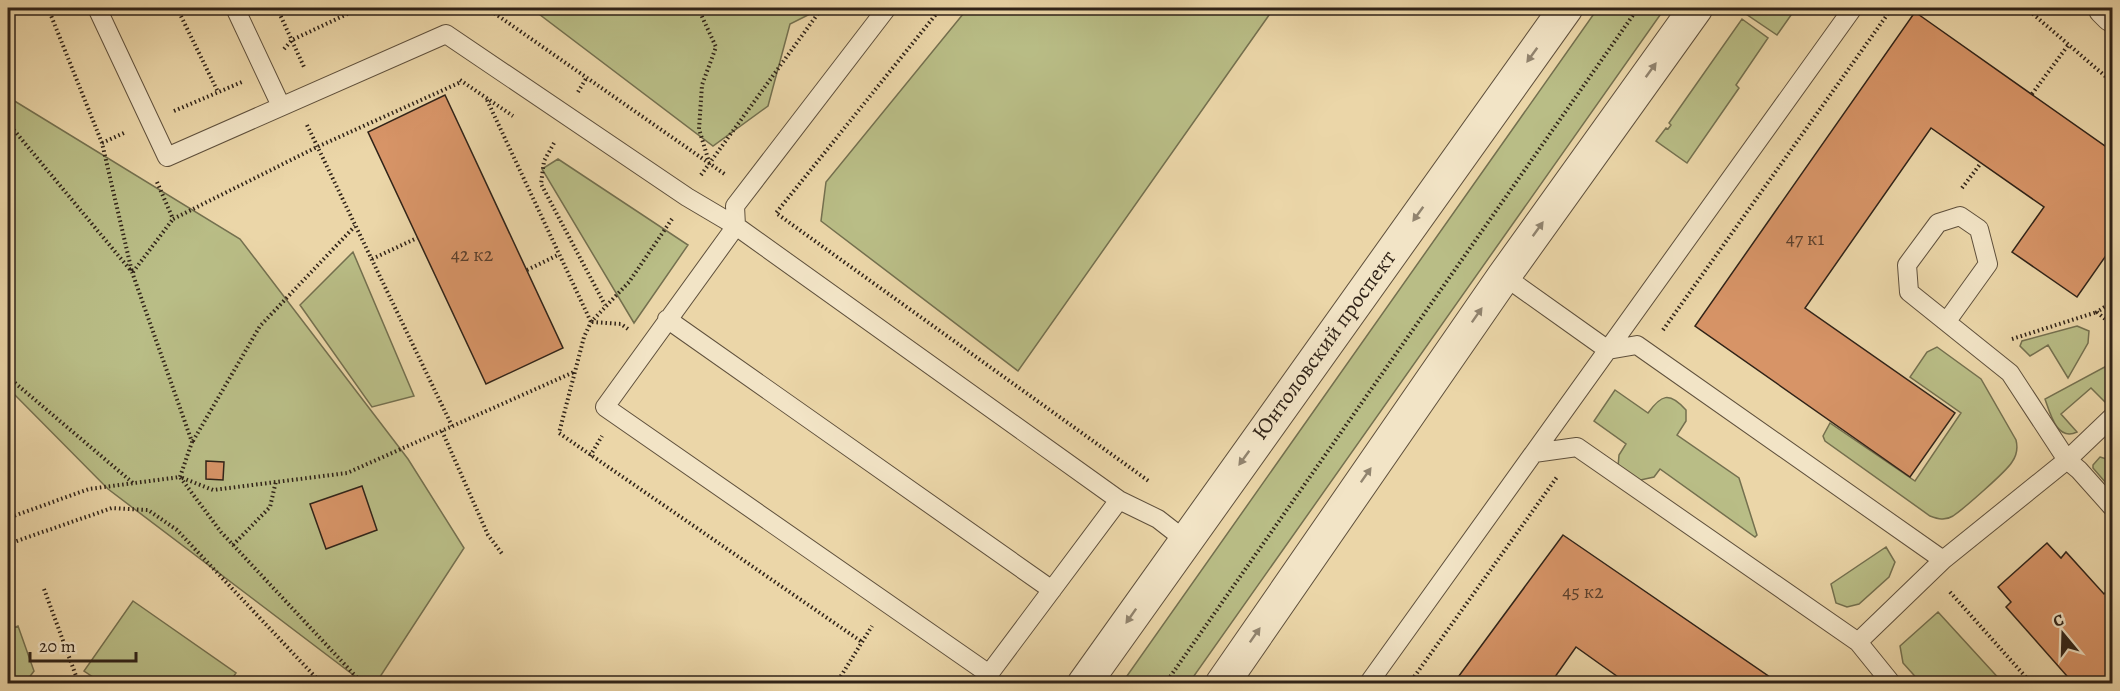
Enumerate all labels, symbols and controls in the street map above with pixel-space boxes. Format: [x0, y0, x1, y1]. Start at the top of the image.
one-way arrow [1527, 47, 1538, 63]
one-way arrow [1645, 63, 1657, 79]
one-way arrow [1412, 205, 1424, 221]
one-way arrow [1532, 221, 1544, 237]
house number: 47 к1 [1786, 225, 1824, 252]
house number: 42 к2 [451, 241, 494, 268]
street label: Юнтоловский проспект [1245, 244, 1403, 446]
one-way arrow [1471, 307, 1483, 323]
one-way arrow [1238, 449, 1250, 465]
one-way arrow [1360, 467, 1371, 483]
house number: 45 к2 [1562, 578, 1604, 605]
north arrow [2033, 604, 2093, 664]
one-way arrow [1125, 608, 1137, 624]
text: С [2050, 609, 2067, 633]
scale bar [30, 625, 136, 663]
one-way arrow [1249, 628, 1261, 644]
text: 20 m [39, 634, 76, 658]

